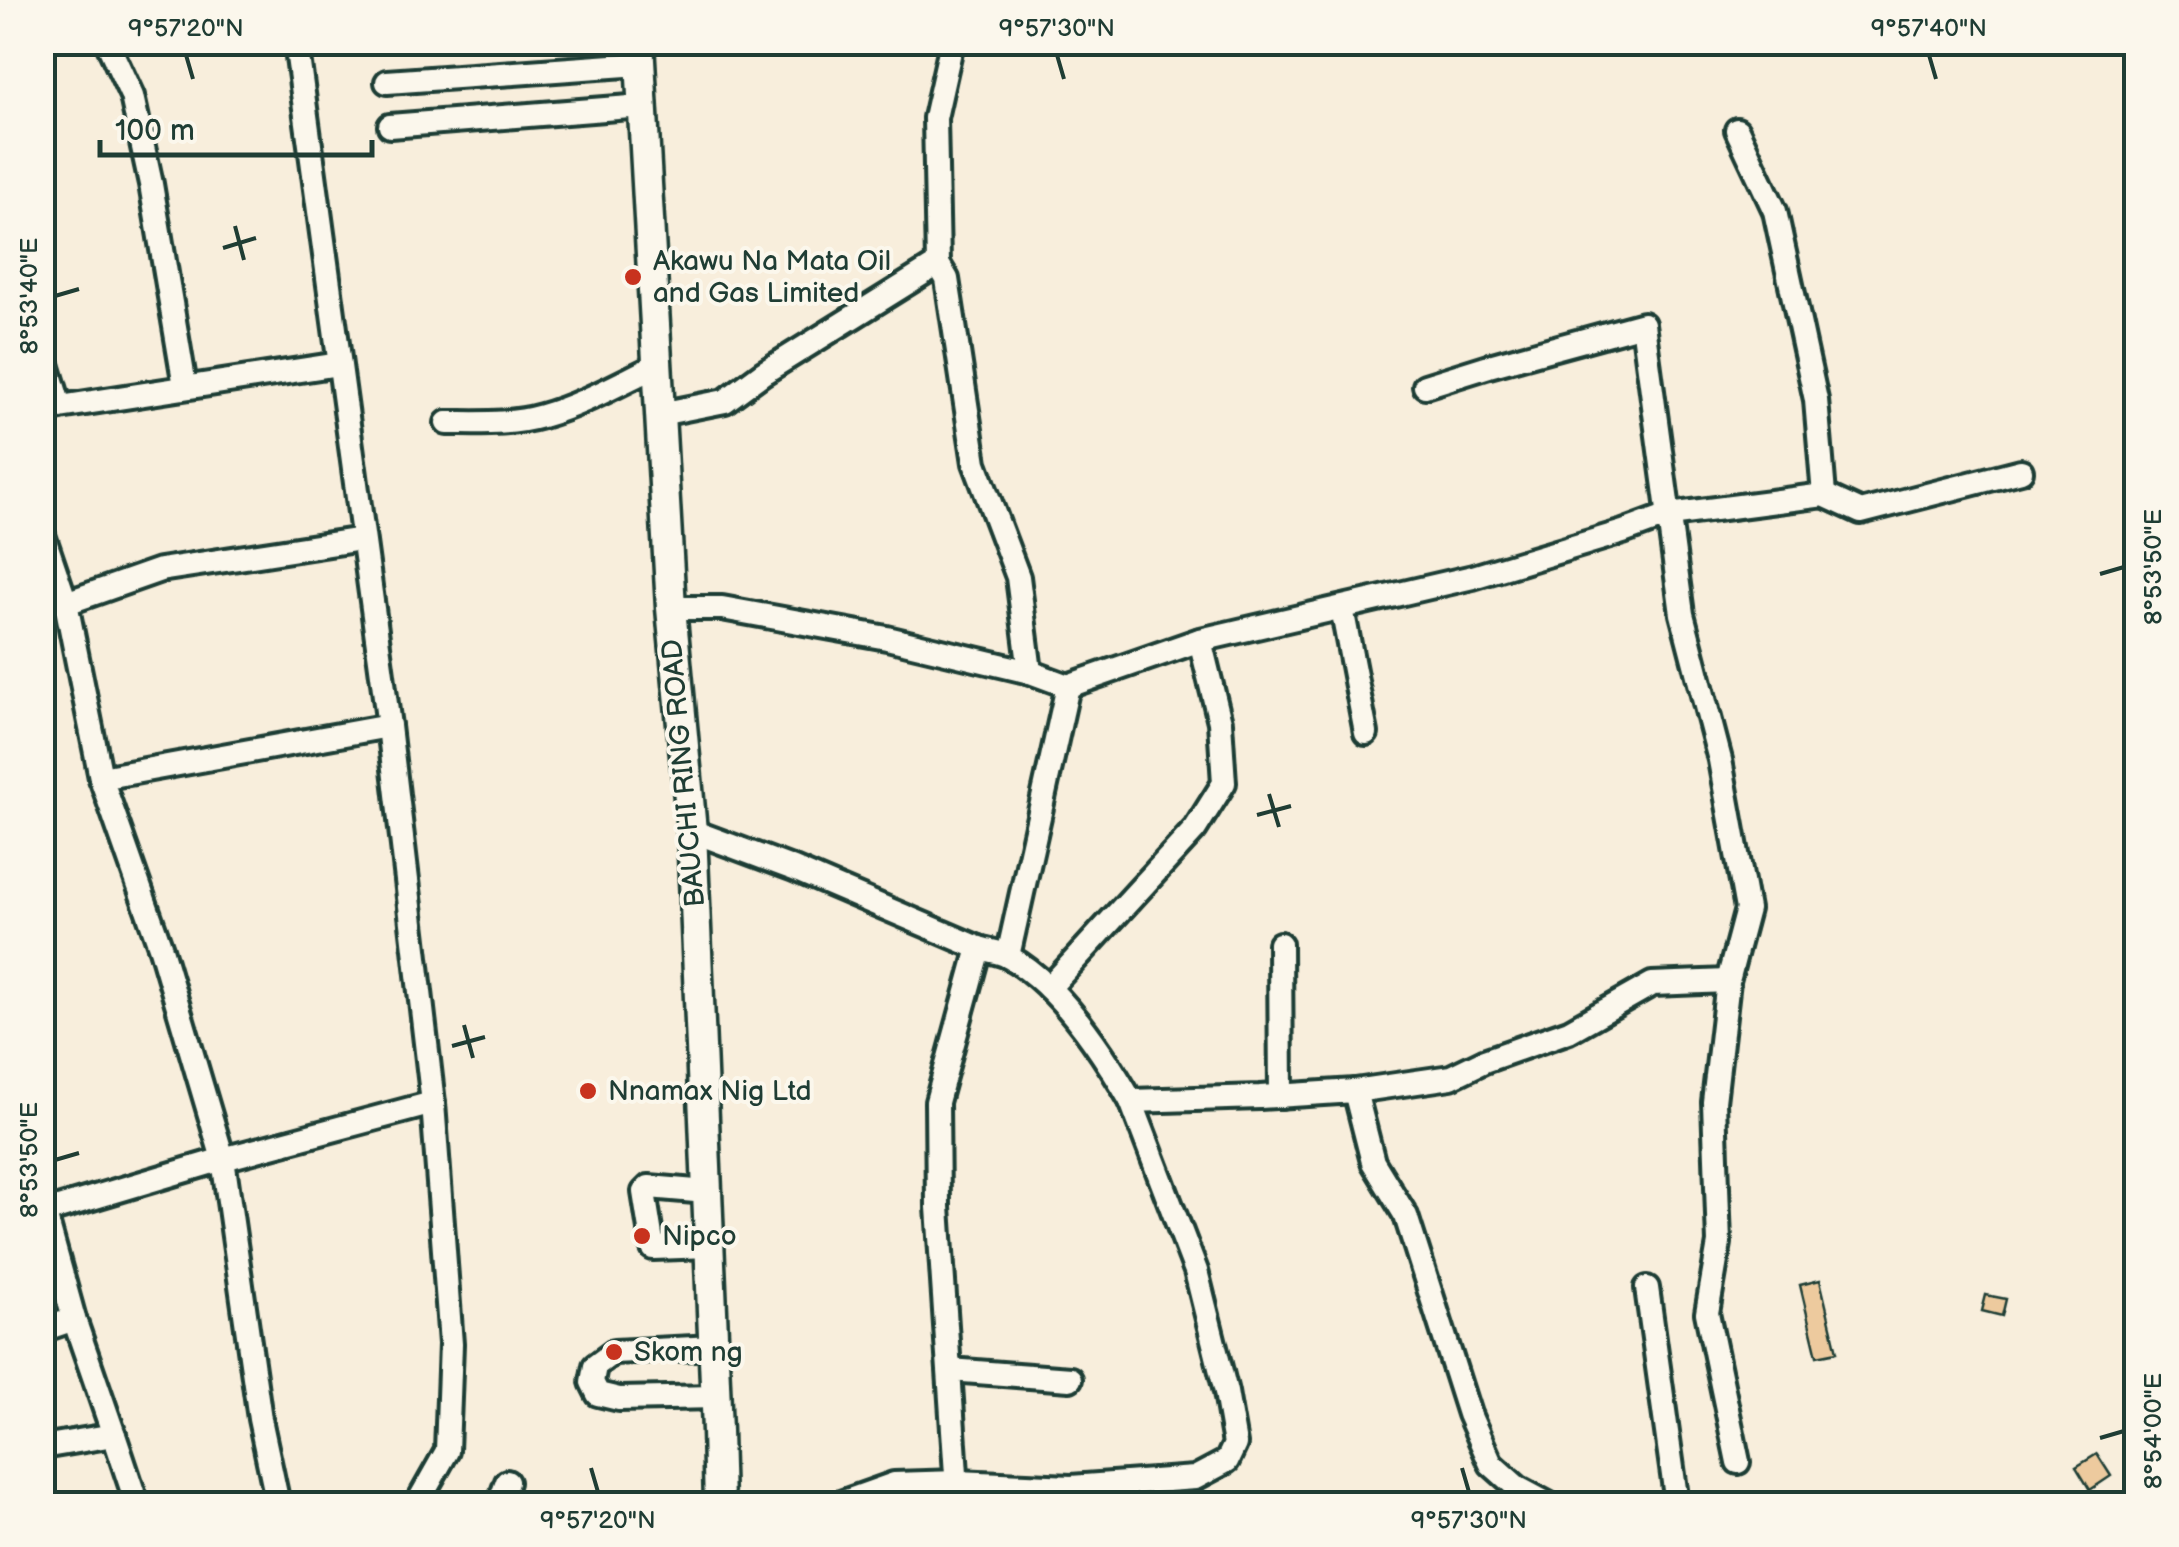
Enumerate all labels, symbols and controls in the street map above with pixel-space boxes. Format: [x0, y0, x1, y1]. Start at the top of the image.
text: 9°57'20"N [128, 13, 244, 44]
text: 9°57'30"N [999, 13, 1115, 44]
text: 9°57'40"N [1871, 13, 1987, 44]
scale bar [100, 95, 372, 157]
text: 100 m [115, 113, 195, 149]
text: 8°53'40"E [14, 237, 45, 355]
place label: Akawu Na Mata Oil and Gas Limited [653, 245, 891, 310]
marker: Akawu Na Mata Oil and Gas Limited [622, 266, 644, 288]
text: 8°53'50"E [2138, 509, 2169, 625]
street label: BAUCHI RING ROAD [656, 638, 712, 908]
place label: Nnamax Nig Ltd [608, 1075, 812, 1108]
marker: Nnamax Nig Ltd [577, 1080, 599, 1102]
text: 8°53'50"E [14, 1102, 45, 1218]
place label: Nipco [662, 1220, 737, 1253]
marker: Nipco [631, 1225, 653, 1247]
place label: Skom ng [634, 1336, 743, 1369]
marker: Skom ng [603, 1341, 625, 1363]
text: 8°54'00"E [2138, 1373, 2169, 1489]
text: 9°57'20"N [540, 1505, 656, 1536]
text: 9°57'30"N [1411, 1505, 1527, 1536]

